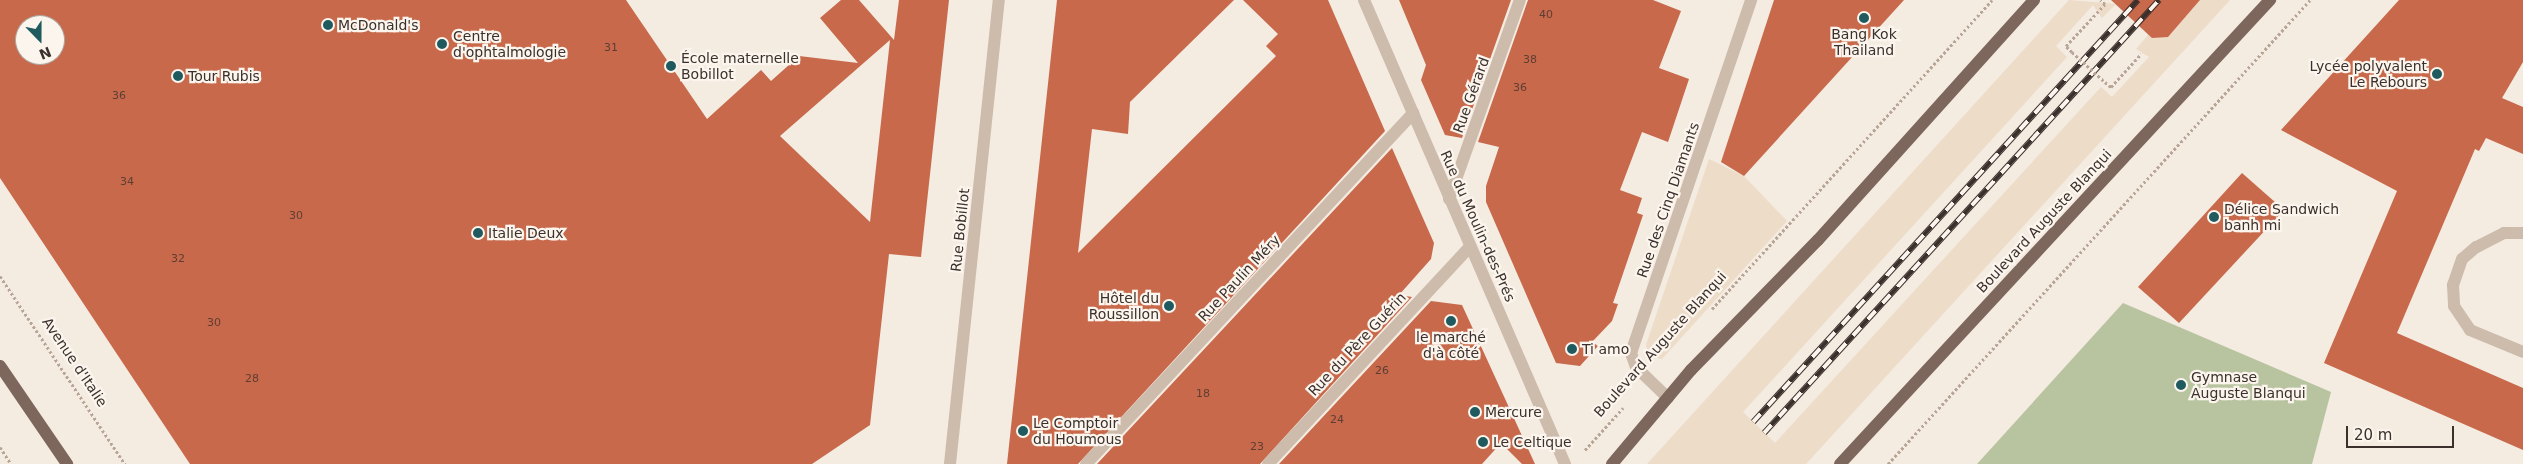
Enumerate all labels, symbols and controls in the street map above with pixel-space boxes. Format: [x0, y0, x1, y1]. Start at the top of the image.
house number: 40 [1539, 8, 1553, 22]
marker: Bang Kok Thailand [1858, 12, 1870, 24]
north arrow [15, 15, 65, 65]
place label: McDonald's [338, 17, 418, 33]
marker: McDonald's [322, 19, 334, 31]
place label: Bang Kok Thailand [1831, 26, 1897, 58]
place label: Centre d'ophtalmologie [453, 28, 566, 60]
marker: Centre d'ophtalmologie [435, 37, 449, 51]
house number: 31 [604, 41, 618, 55]
text: N [37, 43, 54, 63]
place label: École maternelle Bobillot [681, 50, 799, 82]
house number: 38 [1523, 53, 1537, 67]
street label: Rue Gérard [1450, 55, 1492, 135]
place label: Lycée polyvalent Le Rebours [2309, 58, 2427, 90]
marker: École maternelle Bobillot [665, 60, 677, 72]
place label: Tour Rubis [188, 68, 260, 84]
marker: Lycée polyvalent Le Rebours [2431, 68, 2443, 80]
marker: Tour Rubis [172, 70, 184, 82]
house number: 36 [1513, 81, 1527, 95]
house number: 36 [112, 89, 126, 103]
street label: Rue des Cinq Diamants [1633, 120, 1703, 280]
street label: Boulevard Auguste Blanqui [1973, 146, 2115, 296]
street label: Rue du Moulin-des-Prés [1437, 148, 1519, 304]
house number: 34 [120, 175, 134, 189]
street label: Rue Bobillot [947, 187, 973, 273]
place label: Délice Sandwich banh mi [2224, 201, 2339, 233]
house number: 30 [289, 209, 303, 223]
marker: Délice Sandwich banh mi [2208, 211, 2220, 223]
place label: Italie Deux [488, 225, 564, 241]
marker: Italie Deux [472, 227, 484, 239]
street label: Rue Paulin Méry [1195, 231, 1283, 325]
house number: 32 [171, 252, 185, 266]
street label: Boulevard Auguste Blanqui [1590, 268, 1730, 420]
street label: Rue du Père Guérin [1305, 289, 1409, 399]
place label: Hôtel du Roussillon [1089, 290, 1159, 322]
marker: Hôtel du Roussillon [1163, 300, 1175, 312]
street label: Avenue d'Italie [39, 314, 111, 410]
marker: le marché d'à côté [1445, 315, 1457, 327]
house number: 30 [207, 316, 221, 330]
place label: le marché d'à côté [1416, 329, 1486, 362]
place label: Ti amo [1582, 341, 1629, 357]
marker: Ti amo [1566, 343, 1578, 355]
house number: 26 [1375, 364, 1389, 378]
place label: Gymnase Auguste Blanqui [2191, 369, 2306, 402]
house number: 28 [245, 372, 259, 386]
marker: Gymnase Auguste Blanqui [2175, 379, 2187, 391]
house number: 18 [1196, 387, 1210, 401]
place label: Mercure [1485, 404, 1542, 420]
marker: Mercure [1469, 406, 1481, 418]
house number: 24 [1330, 413, 1344, 427]
place label: Le Comptoir du Houmous [1033, 415, 1122, 448]
scale bar [2348, 416, 2456, 448]
marker: Le Comptoir du Houmous [1017, 425, 1029, 437]
text: 20 m [2354, 426, 2392, 444]
place label: Le Celtique [1493, 434, 1572, 450]
marker: Le Celtique [1477, 436, 1489, 448]
house number: 23 [1250, 440, 1264, 454]

